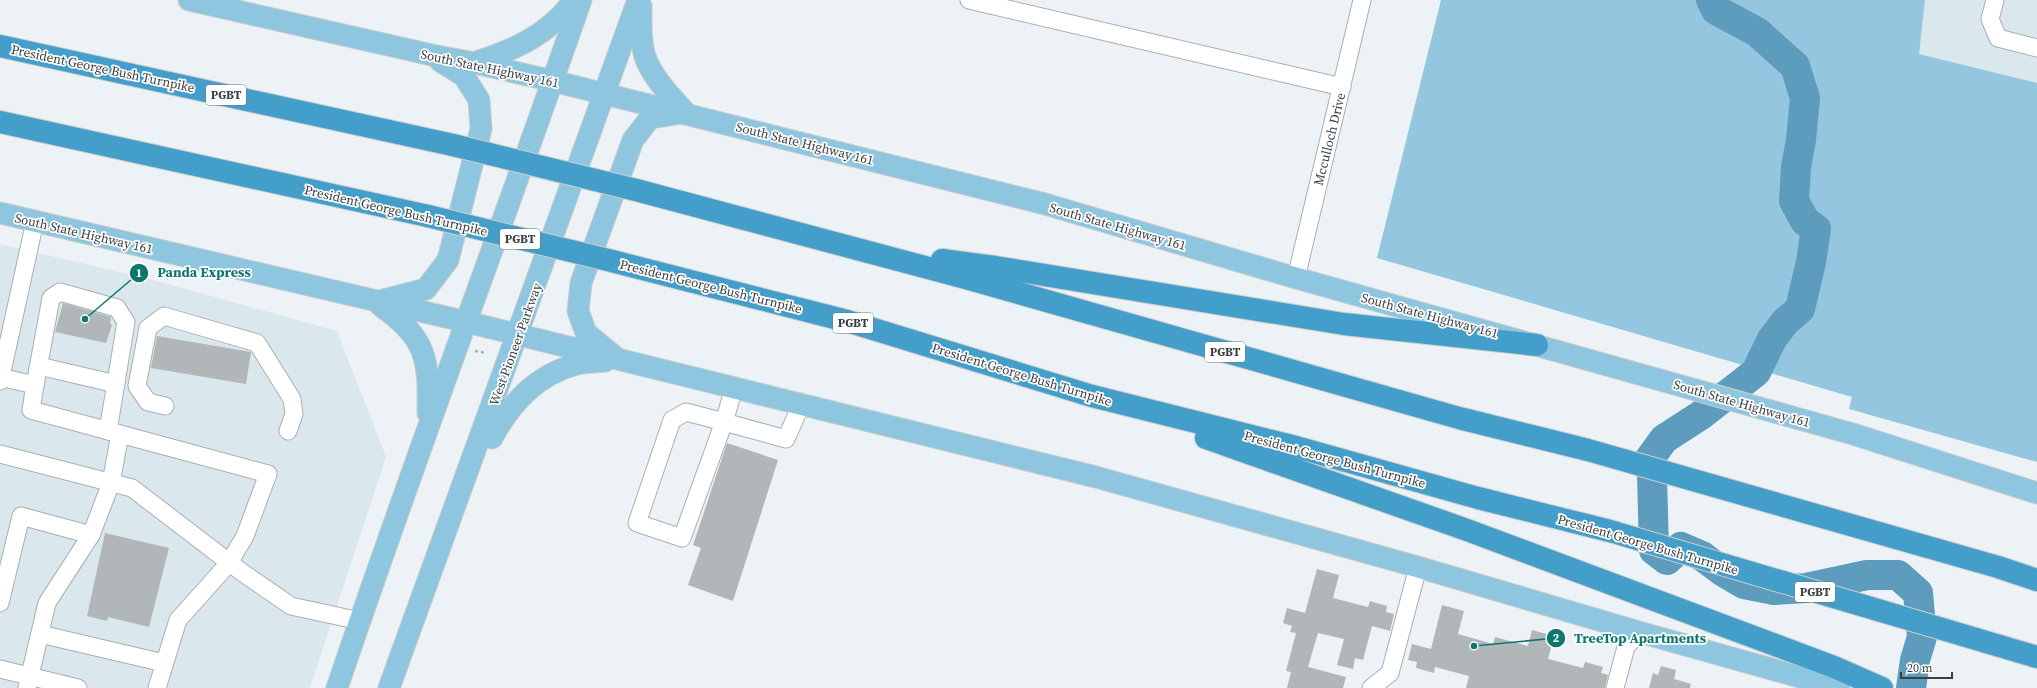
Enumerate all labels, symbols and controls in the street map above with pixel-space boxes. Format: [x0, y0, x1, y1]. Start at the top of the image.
street label: President George Bush Turnpike [10, 41, 197, 96]
street label: South State Highway 161 [419, 46, 561, 91]
road number: PGBT [206, 85, 246, 105]
street label: Mcculloch Drive [1310, 91, 1349, 187]
street label: South State Highway 161 [734, 118, 875, 169]
street label: President George Bush Turnpike [303, 181, 489, 240]
street label: South State Highway 161 [1048, 199, 1188, 254]
street label: South State Highway 161 [13, 209, 155, 258]
road number: PGBT [500, 229, 540, 249]
street label: President George Bush Turnpike [618, 256, 804, 317]
callout: Panda Express [129, 260, 258, 286]
text: Panda Express [157, 262, 251, 282]
text: 1 [136, 265, 142, 281]
street label: West Pioneer Parkway [485, 280, 546, 408]
street label: South State Highway 161 [1360, 289, 1500, 342]
road number: PGBT [833, 313, 873, 333]
street label: President George Bush Turnpike [930, 339, 1114, 410]
road number: PGBT [1205, 342, 1245, 362]
street label: South State Highway 161 [1672, 376, 1812, 431]
street label: President George Bush Turnpike [1242, 427, 1428, 492]
street label: President George Bush Turnpike [1556, 511, 1741, 579]
road number: PGBT [1795, 582, 1835, 602]
callout: TreeTop Apartments [1546, 625, 1714, 651]
text: TreeTop Apartments [1574, 628, 1707, 648]
text: 2 [1553, 630, 1560, 646]
scale bar [1901, 654, 1952, 680]
text: 20 m [1907, 660, 1933, 676]

